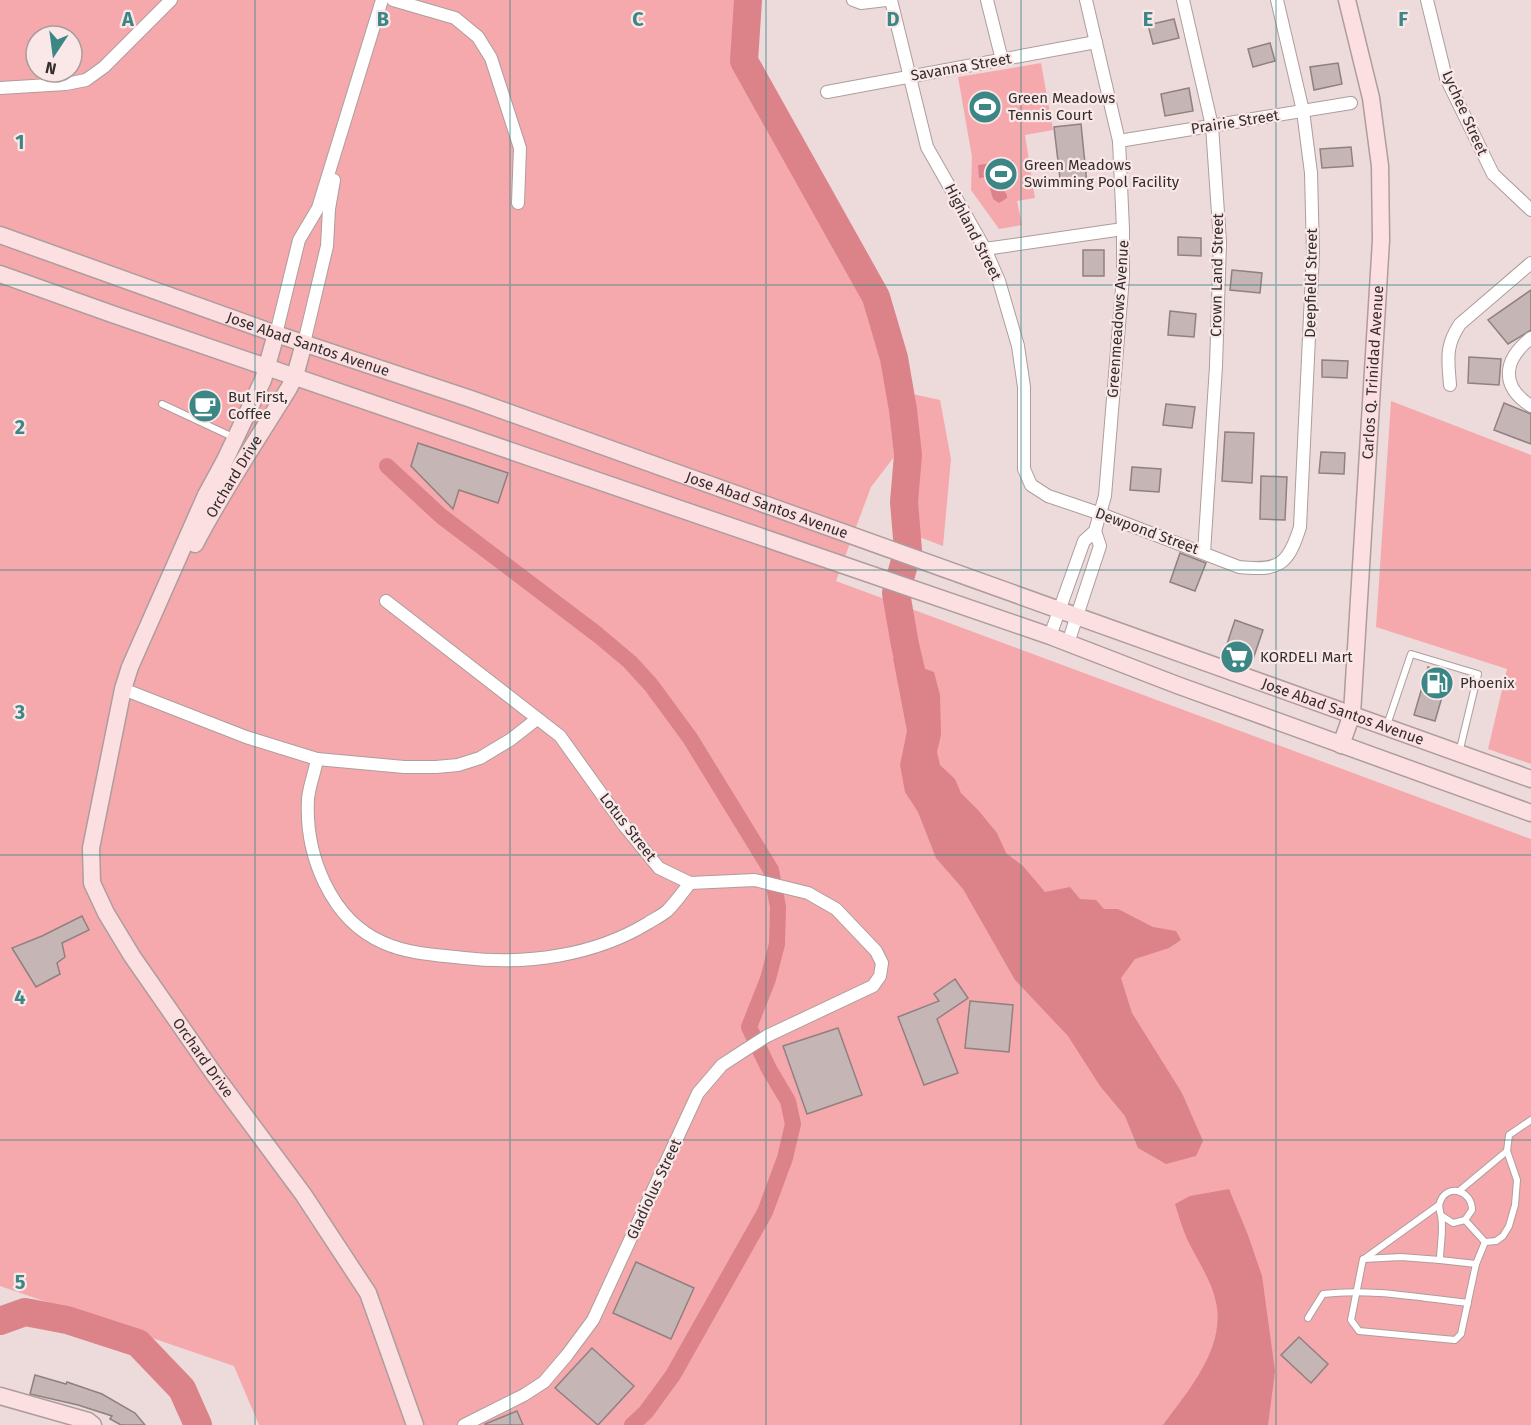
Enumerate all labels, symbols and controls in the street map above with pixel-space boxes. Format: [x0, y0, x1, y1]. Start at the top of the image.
text: A [121, 7, 135, 31]
text: B [377, 7, 389, 31]
text: C [632, 7, 644, 31]
text: D [886, 7, 900, 31]
text: E [1143, 7, 1153, 31]
text: F [1398, 7, 1408, 31]
north arrow [24, 24, 84, 84]
street label: Savanna Street [909, 49, 1013, 85]
text: N [43, 58, 58, 79]
street label: Lychee Street [1438, 68, 1492, 159]
sports icon: Green Meadows Tennis Court [967, 89, 1003, 125]
place label: Green Meadows Tennis Court [1008, 89, 1115, 124]
street label: Prairie Street [1190, 106, 1281, 138]
text: 1 [15, 130, 25, 154]
sports icon: Green Meadows Swimming Pool Facility [983, 156, 1019, 192]
place label: Green Meadows Swimming Pool Facility [1024, 156, 1180, 191]
street label: Highland Street [941, 181, 1005, 284]
street label: Crown Land Street [1207, 212, 1227, 337]
street label: Deepfield Street [1301, 227, 1321, 338]
street label: Greenmeadows Avenue [1104, 239, 1132, 399]
street label: Carlos Q. Trinidad Avenue [1359, 285, 1387, 460]
street label: Jose Abad Santos Avenue [224, 308, 392, 380]
cafe icon: But First, Coffee [187, 388, 223, 424]
place label: But First, Coffee [228, 388, 288, 423]
text: 2 [15, 415, 25, 439]
street label: Orchard Drive [202, 432, 266, 521]
street label: Jose Abad Santos Avenue [683, 468, 850, 542]
street label: Dewpond Street [1093, 504, 1202, 558]
supermarket icon: KORDELI Mart [1219, 639, 1255, 675]
place label: KORDELI Mart [1260, 648, 1353, 666]
fuel station icon: Phoenix [1419, 665, 1455, 701]
street label: Jose Abad Santos Avenue [1259, 674, 1426, 749]
place label: Phoenix [1460, 674, 1515, 692]
text: 3 [14, 700, 25, 724]
street label: Lotus Street [596, 789, 661, 865]
text: 4 [14, 985, 26, 1009]
street label: Orchard Drive [169, 1014, 237, 1101]
street label: Gladiolus Street [623, 1135, 685, 1242]
text: 5 [15, 1270, 26, 1294]

